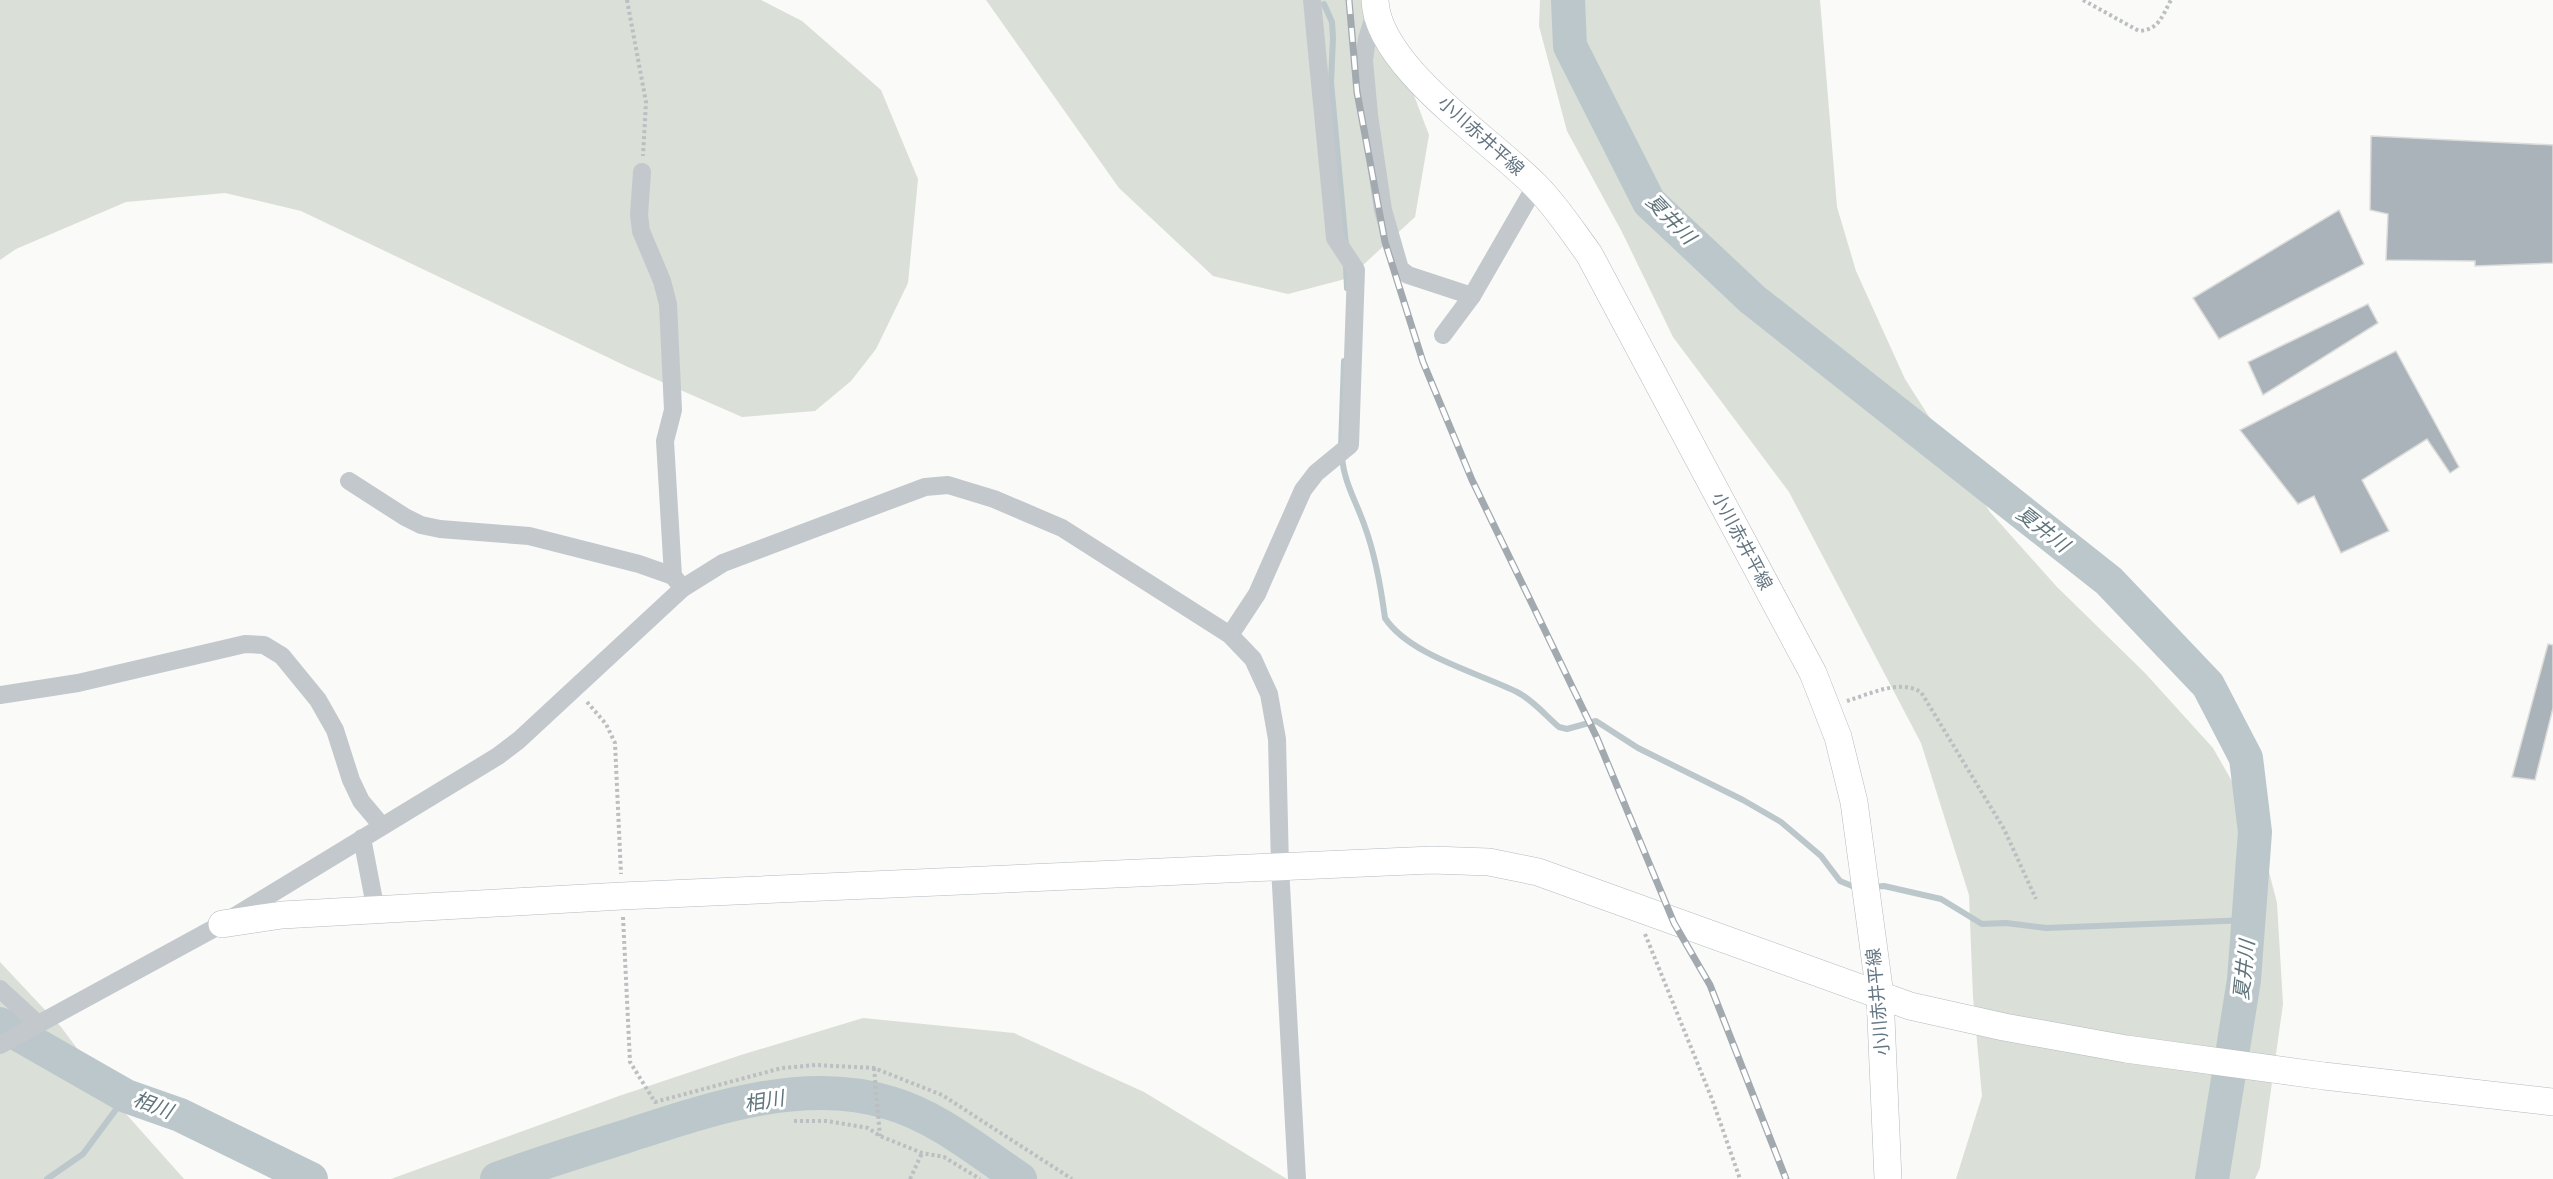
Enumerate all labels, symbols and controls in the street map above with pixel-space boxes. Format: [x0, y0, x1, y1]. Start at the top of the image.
street label: 小川赤井平線 [1434, 92, 1528, 180]
water label: 夏井川 [1642, 189, 1702, 250]
street label: 小川赤井平線 [1707, 488, 1777, 594]
water label: 夏井川 [2012, 501, 2076, 558]
water label: 夏井川 [2229, 937, 2259, 1001]
street label: 小川赤井平線 [1862, 947, 1894, 1057]
water label: 相川 [742, 1085, 788, 1116]
water label: 相川 [130, 1087, 178, 1124]

